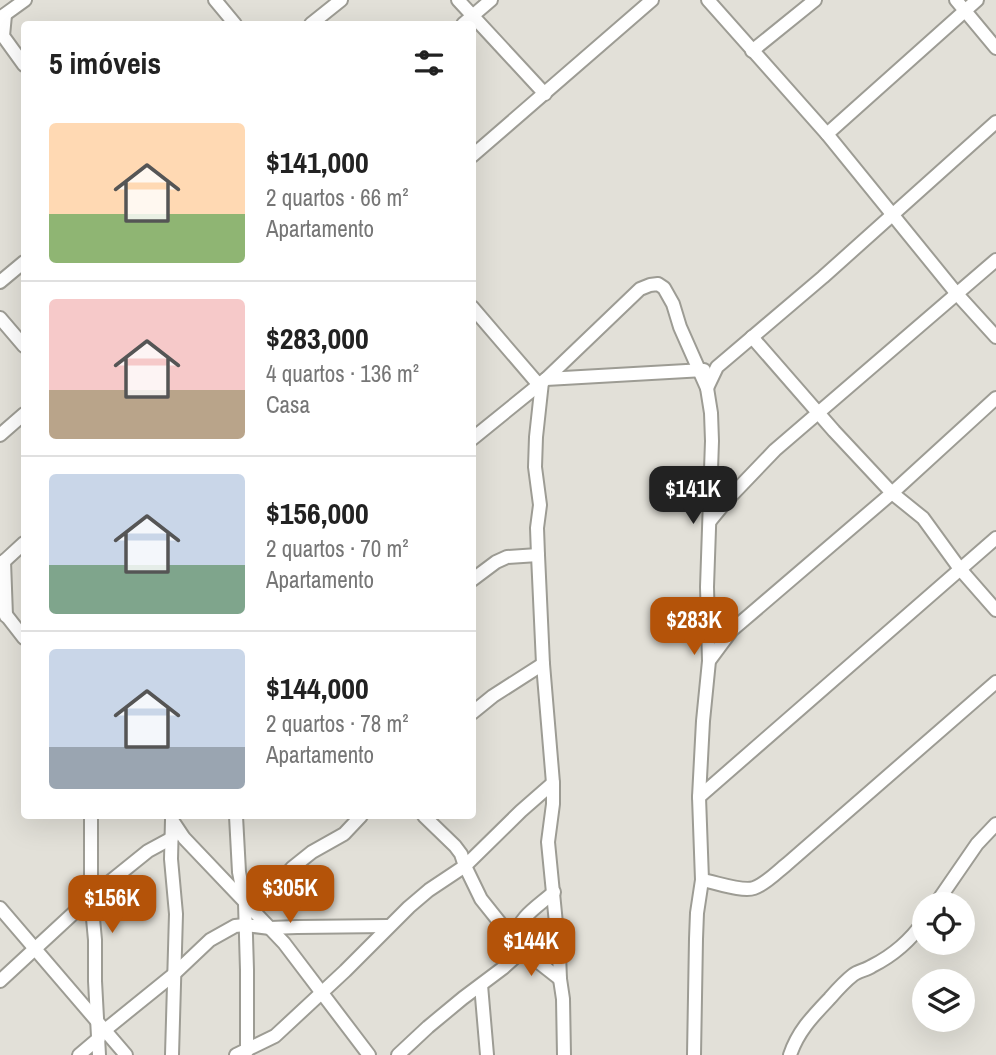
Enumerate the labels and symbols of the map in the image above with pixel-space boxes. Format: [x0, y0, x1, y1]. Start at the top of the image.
pin: $141K [644, 466, 742, 526]
pin: $283K [645, 598, 743, 657]
pin: $305K [241, 866, 339, 925]
pin: $156K [63, 876, 161, 935]
pin: $144K [482, 918, 580, 978]

